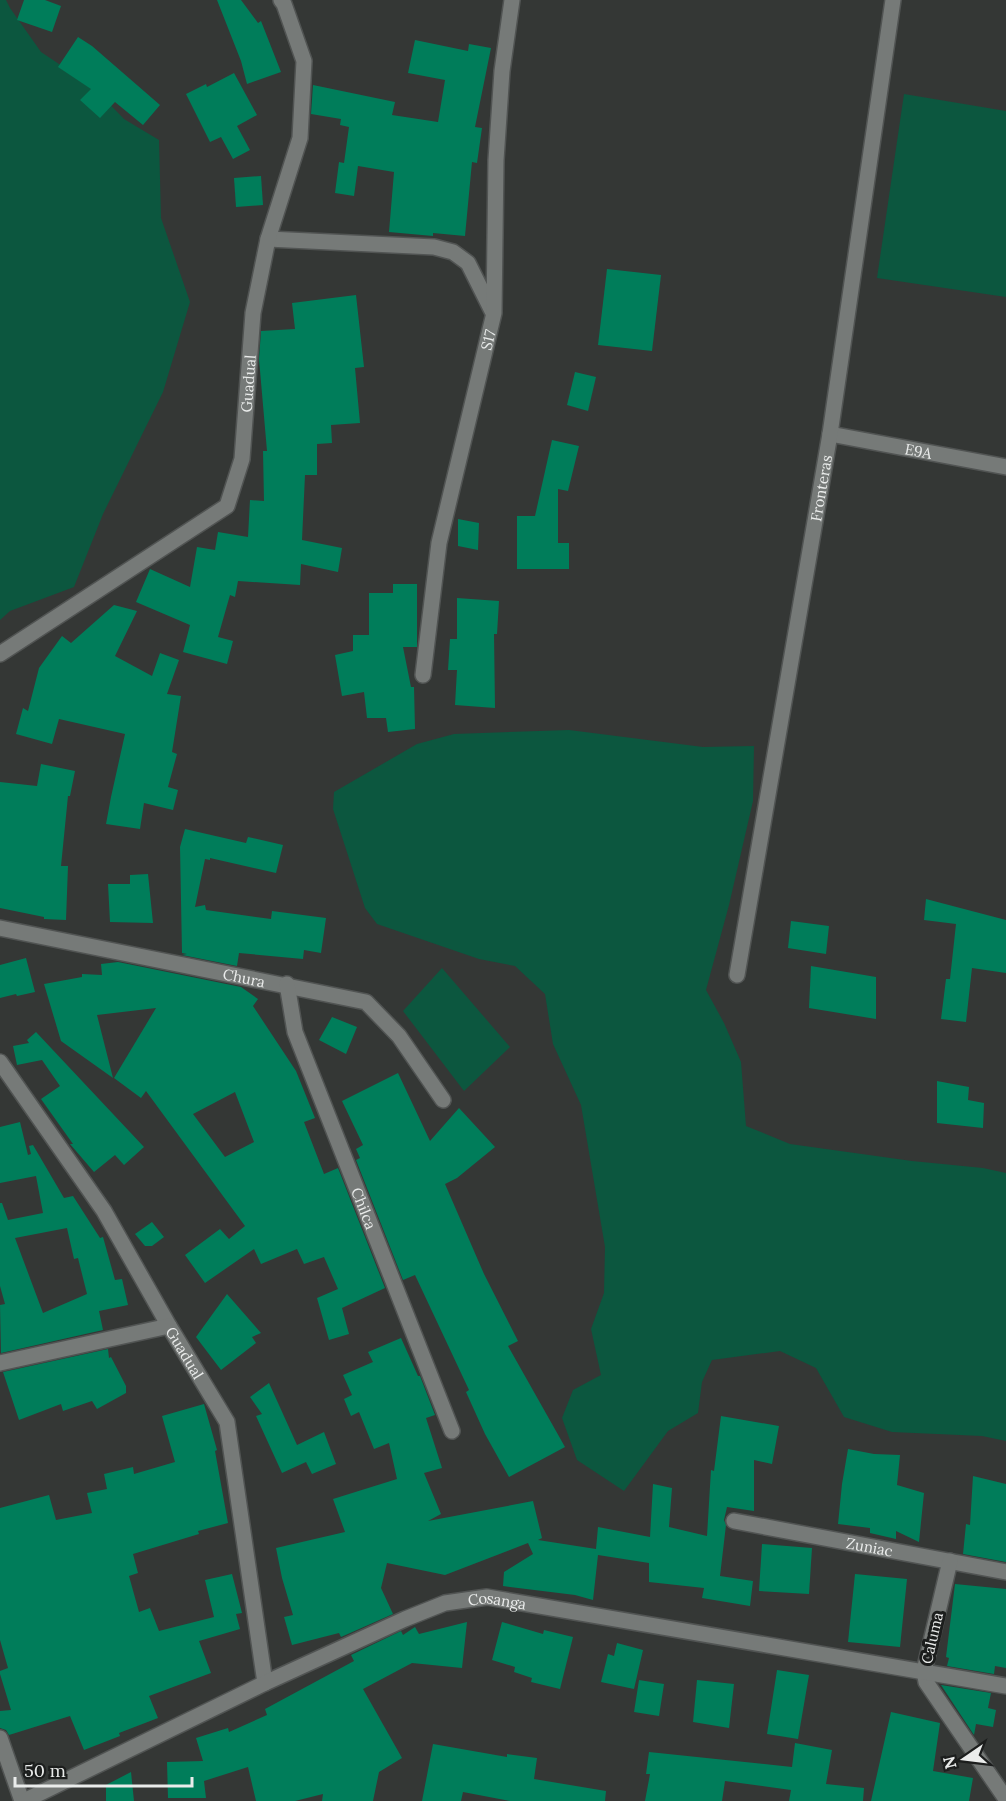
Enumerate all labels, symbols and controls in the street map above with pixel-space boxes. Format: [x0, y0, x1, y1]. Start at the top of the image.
street label: S17 [476, 327, 499, 352]
street label: Guadual [236, 354, 259, 413]
street label: E9A [903, 439, 934, 463]
street label: Fronteras [806, 453, 836, 523]
street label: Chura [221, 964, 267, 991]
street label: Chilca [348, 1184, 381, 1232]
street label: Guadual [162, 1323, 208, 1382]
street label: Zuniac [845, 1533, 895, 1560]
street label: Cosanga [467, 1588, 528, 1613]
street label: Caluma [917, 1610, 947, 1666]
north arrow [934, 1729, 994, 1789]
scale bar [15, 1750, 192, 1788]
text: N [938, 1754, 961, 1771]
text: 50 m [24, 1759, 66, 1782]

